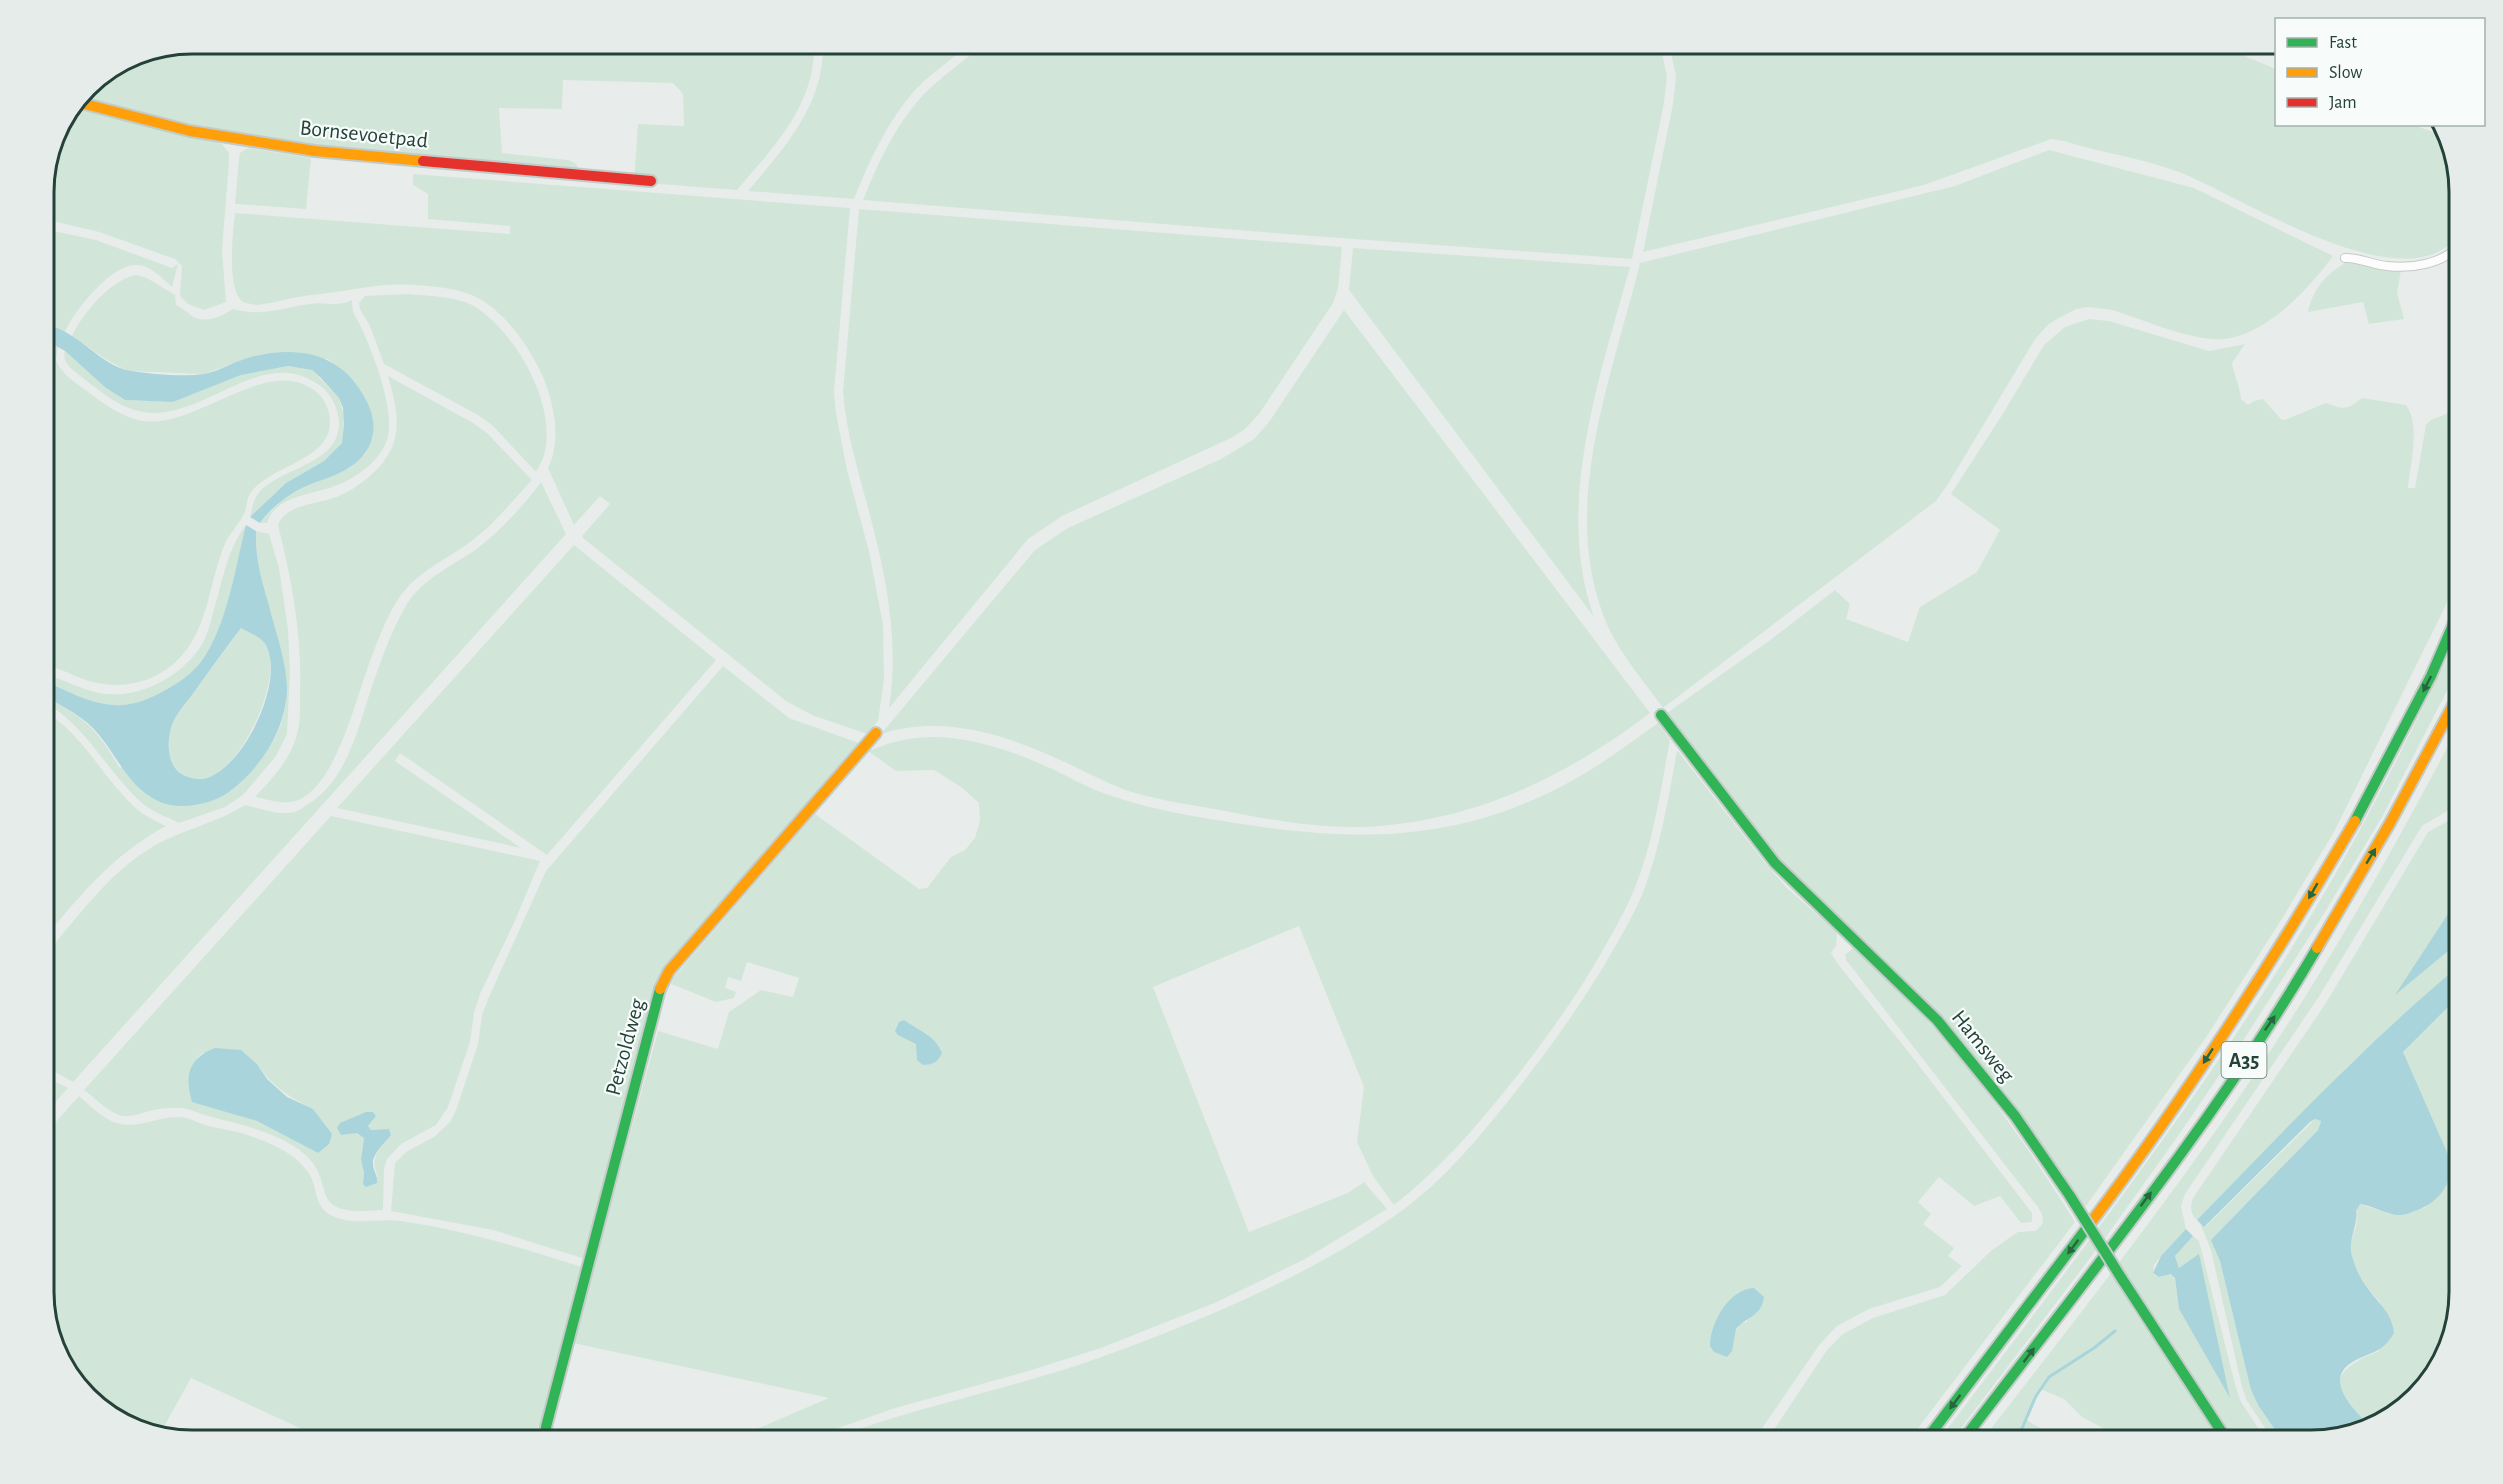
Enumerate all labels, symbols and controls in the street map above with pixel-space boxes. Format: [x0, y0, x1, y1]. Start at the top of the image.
legend [2275, 18, 2485, 126]
text: Fast [2329, 34, 2357, 52]
text: Slow [2329, 64, 2362, 82]
text: Jam [2329, 94, 2357, 112]
street label: Bornsevoetpad [299, 116, 429, 152]
one-way arrow [2422, 675, 2432, 692]
one-way arrow [2366, 847, 2376, 864]
one-way arrow [2308, 883, 2318, 900]
street label: Petzoldweg [602, 996, 649, 1098]
street label: Hamsweg [1948, 1006, 2019, 1086]
one-way arrow [2264, 1015, 2276, 1031]
road number: A35 [2222, 1042, 2266, 1078]
one-way arrow [2203, 1048, 2214, 1064]
one-way arrow [2140, 1192, 2152, 1208]
one-way arrow [2067, 1239, 2079, 1254]
one-way arrow [2022, 1348, 2034, 1363]
one-way arrow [1949, 1394, 1961, 1410]

